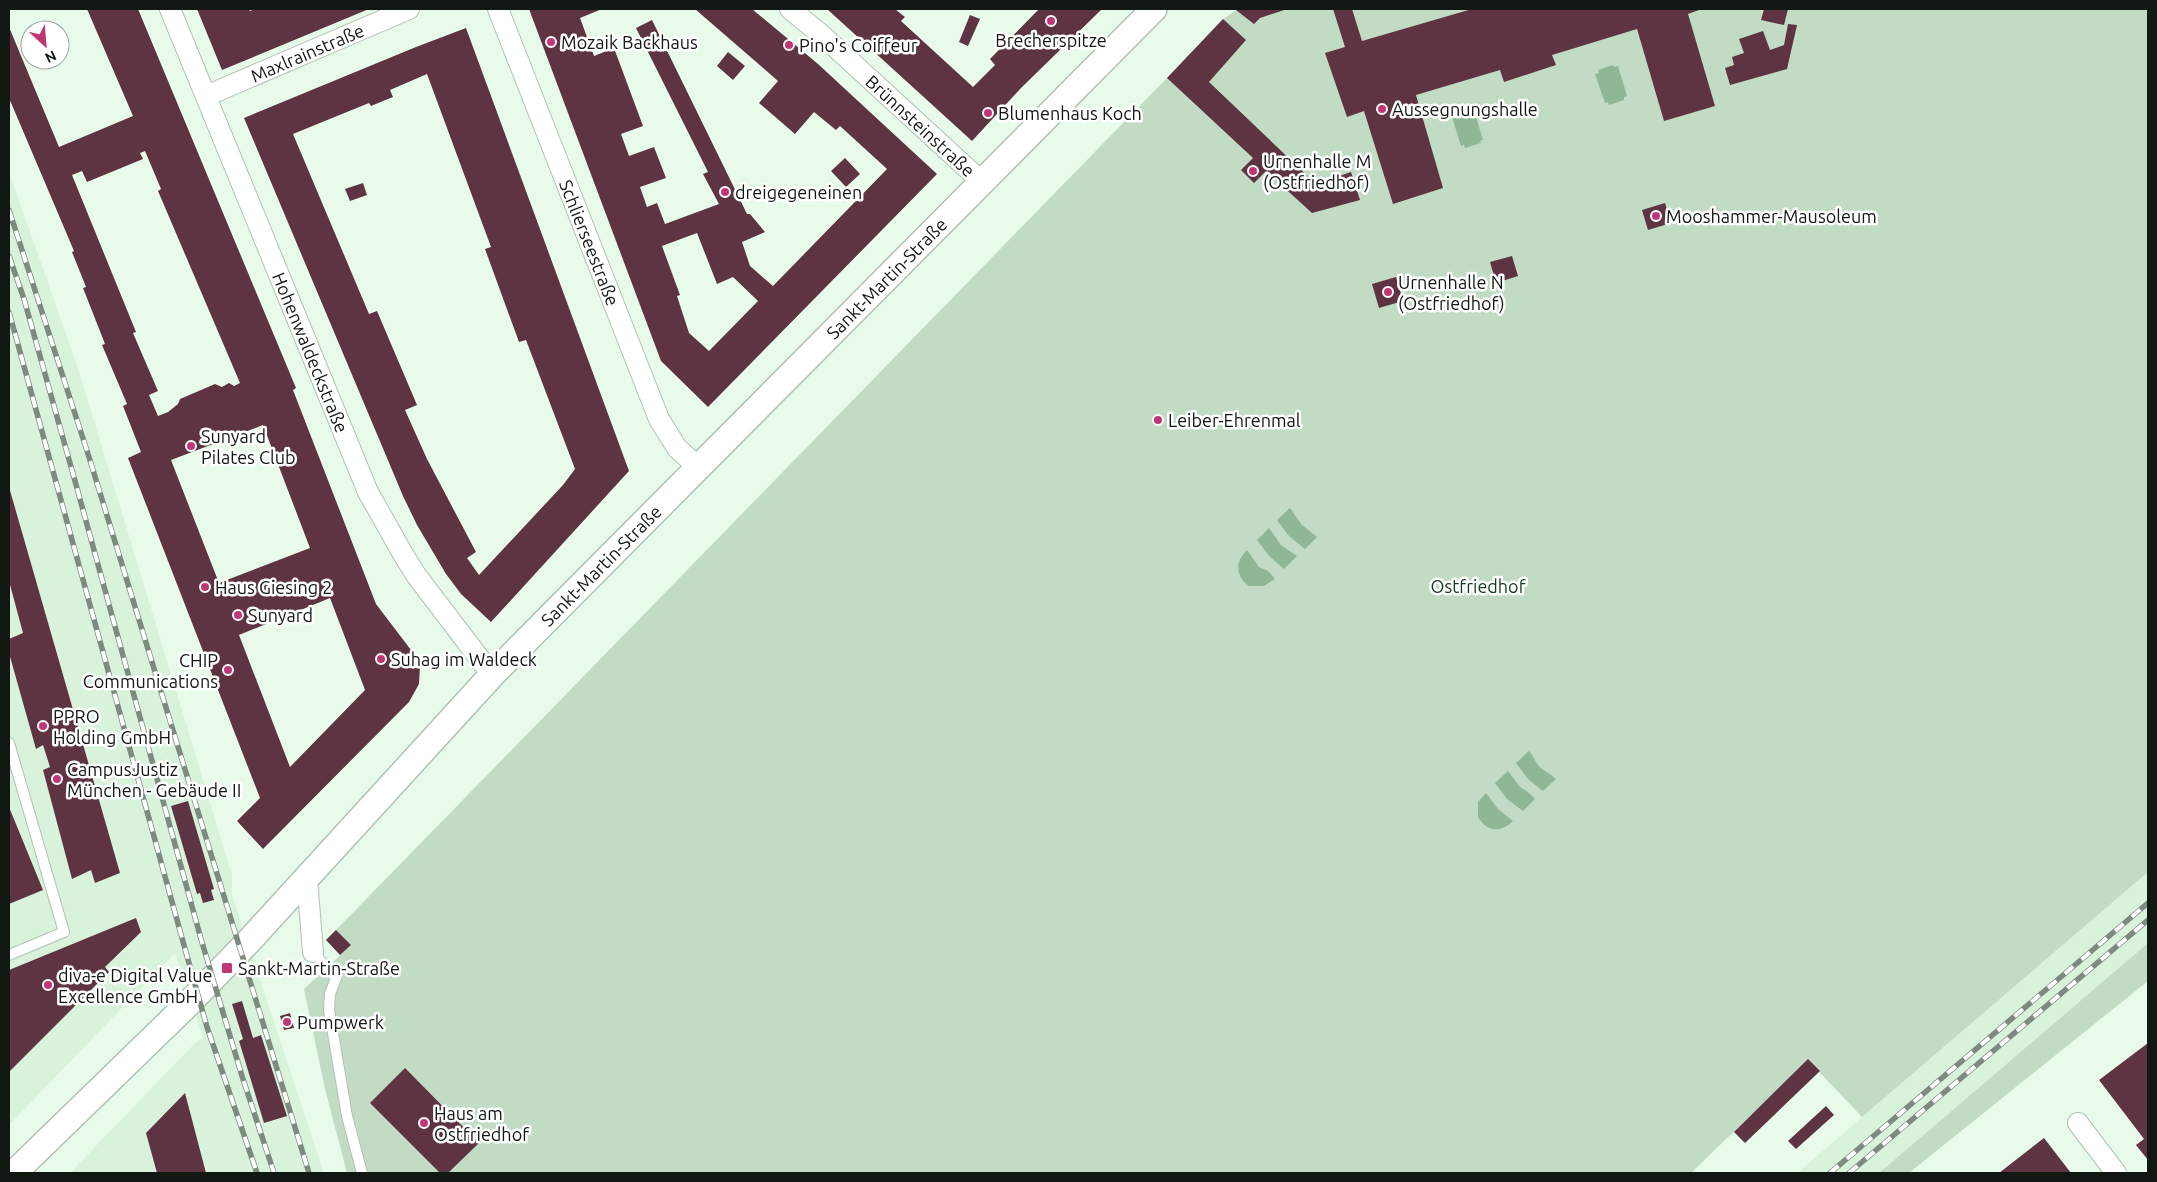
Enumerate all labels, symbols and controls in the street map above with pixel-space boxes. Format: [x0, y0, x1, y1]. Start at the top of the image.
marker: Brecherspitze [1045, 15, 1057, 27]
north arrow [20, 20, 70, 70]
street label: Maxlrainstraße [247, 20, 367, 86]
place label: Brecherspitze [995, 30, 1107, 50]
place label: Mozaik Backhaus [561, 32, 698, 52]
place label: Pino's Coiffeur [799, 35, 918, 55]
marker: Mozaik Backhaus [545, 36, 557, 48]
marker: Pino's Coiffeur [783, 39, 795, 51]
text: N [42, 47, 59, 66]
street label: Brünnsteinstraße [862, 71, 979, 180]
place label: Aussegnungshalle [1392, 99, 1538, 119]
place label: Blumenhaus Koch [998, 103, 1142, 123]
marker: Aussegnungshalle [1376, 103, 1388, 115]
marker: Blumenhaus Koch [982, 107, 994, 119]
place label: Urnenhalle M (Ostfriedhof) [1263, 151, 1371, 193]
marker: Urnenhalle M (Ostfriedhof) [1247, 165, 1259, 177]
street label: Schlierseestraße [556, 177, 623, 308]
place label: dreigegeneinen [735, 182, 862, 202]
marker: dreigegeneinen [719, 186, 731, 198]
place label: Mooshammer-Mausoleum [1666, 206, 1877, 226]
marker: Mooshammer-Mausoleum [1650, 210, 1662, 222]
street label: Sankt-Martin-Straße [822, 214, 951, 343]
street label: Hohenwaldeckstraße [269, 269, 352, 435]
place label: Urnenhalle N (Ostfriedhof) [1398, 272, 1505, 314]
marker: Urnenhalle N (Ostfriedhof) [1382, 286, 1394, 298]
place label: Leiber-Ehrenmal [1168, 410, 1301, 430]
marker: Leiber-Ehrenmal [1152, 414, 1164, 426]
place label: Sunyard Pilates Club [201, 426, 296, 467]
marker: Sunyard Pilates Club [185, 440, 197, 452]
street label: Sankt-Martin-Straße [537, 501, 665, 630]
park label: Ostfriedhof [1430, 576, 1526, 596]
place label: Haus Giesing 2 [215, 577, 332, 597]
marker: Haus Giesing 2 [199, 581, 211, 593]
place label: Sunyard [248, 605, 313, 625]
marker: Sunyard [232, 609, 244, 621]
place label: Suhag im Waldeck [391, 649, 537, 669]
place label: CHIP Communications [83, 650, 218, 691]
marker: Suhag im Waldeck [375, 653, 387, 665]
marker: CHIP Communications [222, 664, 234, 676]
place label: PPRO Holding GmbH [53, 706, 171, 747]
marker: PPRO Holding GmbH [37, 720, 49, 732]
place label: CampusJustiz München - Gebäude II [67, 759, 241, 800]
marker: CampusJustiz München - Gebäude II [51, 773, 63, 785]
place label: Sankt-Martin-Straße [238, 958, 400, 978]
marker: Sankt-Martin-Straße [220, 961, 234, 975]
place label: diva-e Digital Value Excellence GmbH [58, 965, 212, 1006]
marker: diva-e Digital Value Excellence GmbH [42, 979, 54, 991]
place label: Pumpwerk [297, 1012, 384, 1032]
marker: Pumpwerk [281, 1016, 293, 1028]
place label: Haus am Ostfriedhof [434, 1103, 529, 1144]
marker: Haus am Ostfriedhof [418, 1117, 430, 1129]

